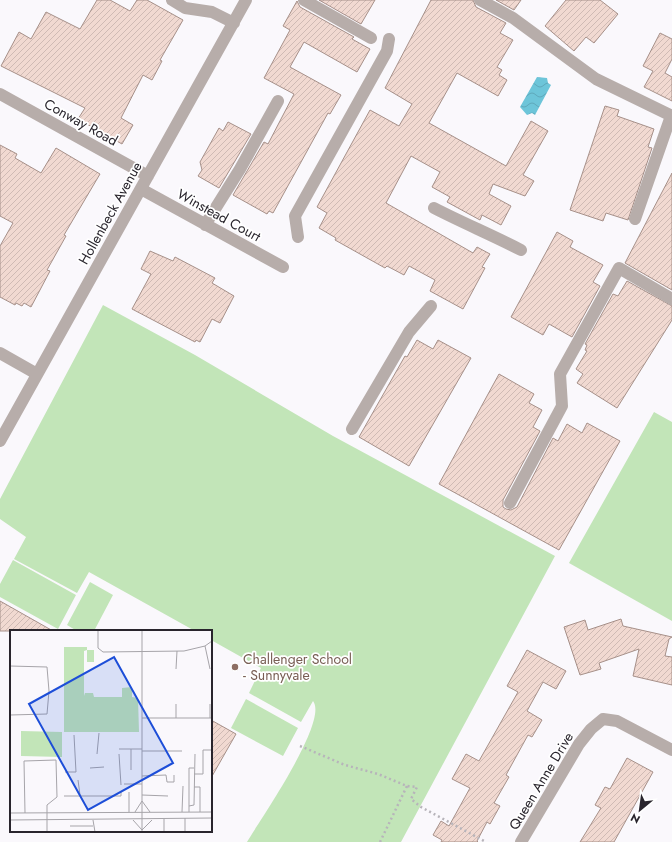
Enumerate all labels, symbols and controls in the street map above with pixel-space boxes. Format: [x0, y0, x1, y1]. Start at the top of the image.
street label: Conway Road [41, 94, 121, 150]
street label: Hollenbeck Avenue [73, 158, 147, 268]
street label: Winstead Court [174, 184, 265, 247]
inset map [10, 630, 212, 832]
place label: Challenger School - Sunnyvale [243, 649, 352, 685]
marker: Challenger School - Sunnyvale [230, 662, 240, 672]
street label: Queen Anne Drive [504, 728, 578, 834]
north arrow [620, 790, 660, 830]
text: N [627, 810, 643, 828]

